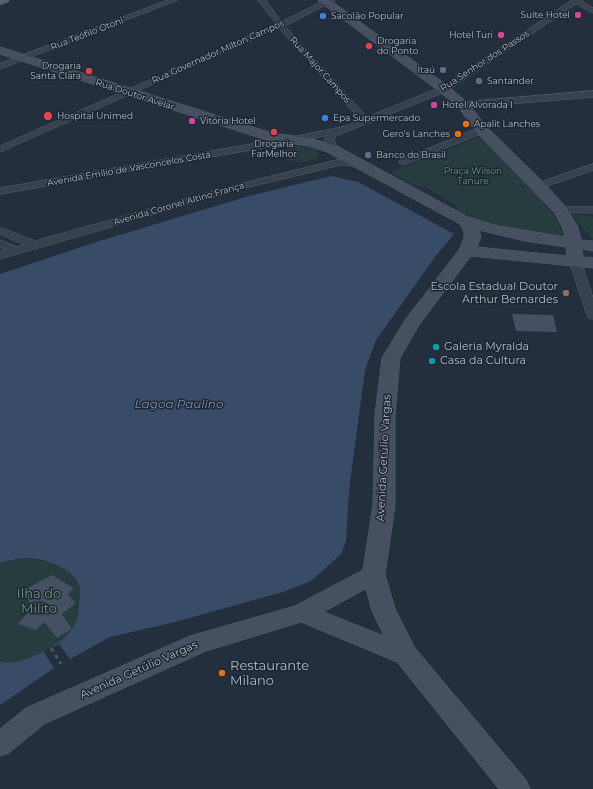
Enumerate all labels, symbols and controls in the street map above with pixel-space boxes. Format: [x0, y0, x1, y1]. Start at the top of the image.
place label: Suíte Hotel [520, 10, 570, 20]
marker: Suíte Hotel [573, 10, 583, 20]
marker: Sacolão Popular [318, 11, 328, 21]
place label: Sacolão Popular [331, 11, 404, 21]
street label: Rua Teófilo Otoni [49, 15, 125, 53]
street label: Rua Governador Milton Campos [150, 18, 286, 86]
street label: Rua Senhor dos Passos [438, 28, 532, 94]
place label: Hotel Turi [449, 30, 493, 40]
marker: Hotel Turi [496, 30, 506, 40]
street label: Rua Major Campos [287, 35, 353, 105]
place label: Drogaria do Ponto [377, 36, 418, 57]
marker: Drogaria do Ponto [364, 41, 374, 51]
place label: Drogaria Santa Clara [30, 61, 81, 82]
place label: Itaú [417, 65, 435, 75]
marker: Itaú [438, 65, 448, 75]
marker: Drogaria Santa Clara [84, 66, 94, 76]
marker: Santander [474, 76, 484, 86]
place label: Santander [487, 76, 534, 86]
street label: Rua Doutor Avelar [94, 77, 176, 113]
marker: Hotel Alvorada I [429, 100, 439, 110]
place label: Hotel Alvorada I [442, 100, 513, 110]
marker: Hospital Unimed [42, 110, 54, 122]
place label: Hospital Unimed [57, 111, 133, 121]
marker: Epa Supermercado [320, 113, 330, 123]
place label: Epa Supermercado [333, 113, 420, 123]
marker: Vitória Hotel [187, 116, 197, 126]
place label: Vitória Hotel [200, 116, 256, 126]
marker: Apalit Lanches [461, 119, 471, 129]
place label: Apalit Lanches [474, 119, 540, 129]
marker: Drogaria FarMelhor [269, 127, 279, 137]
place label: Gero's Lanches [382, 129, 450, 139]
marker: Gero's Lanches [453, 129, 463, 139]
place label: Drogaria FarMelhor [251, 139, 297, 160]
street label: Avenida Emílio de Vasconcelos Costa [46, 149, 212, 189]
marker: Banco do Brasil [363, 150, 373, 160]
place label: Banco do Brasil [376, 150, 446, 160]
park label: Praça Wilson Tanure [444, 166, 502, 187]
street label: Avenida Coronel Altino França [112, 180, 246, 228]
place label: Escola Estadual Doutor Arthur Bernardes [431, 280, 558, 306]
marker: Escola Estadual Doutor Arthur Bernardes [561, 288, 571, 298]
place label: Galeria Myralda [444, 340, 529, 354]
marker: Galeria Myralda [431, 342, 441, 352]
place label: Casa da Cultura [440, 354, 526, 368]
marker: Casa da Cultura [427, 356, 437, 366]
street label: Avenida Getúlio Vargas [374, 394, 394, 522]
water label: Lagoa Paulino [135, 397, 223, 411]
park label: Ilha do Milito [17, 586, 61, 617]
street label: Avenida Getúlio Vargas [78, 638, 200, 702]
place label: Restaurante Milano [230, 658, 309, 689]
marker: Restaurante Milano [217, 668, 227, 678]

